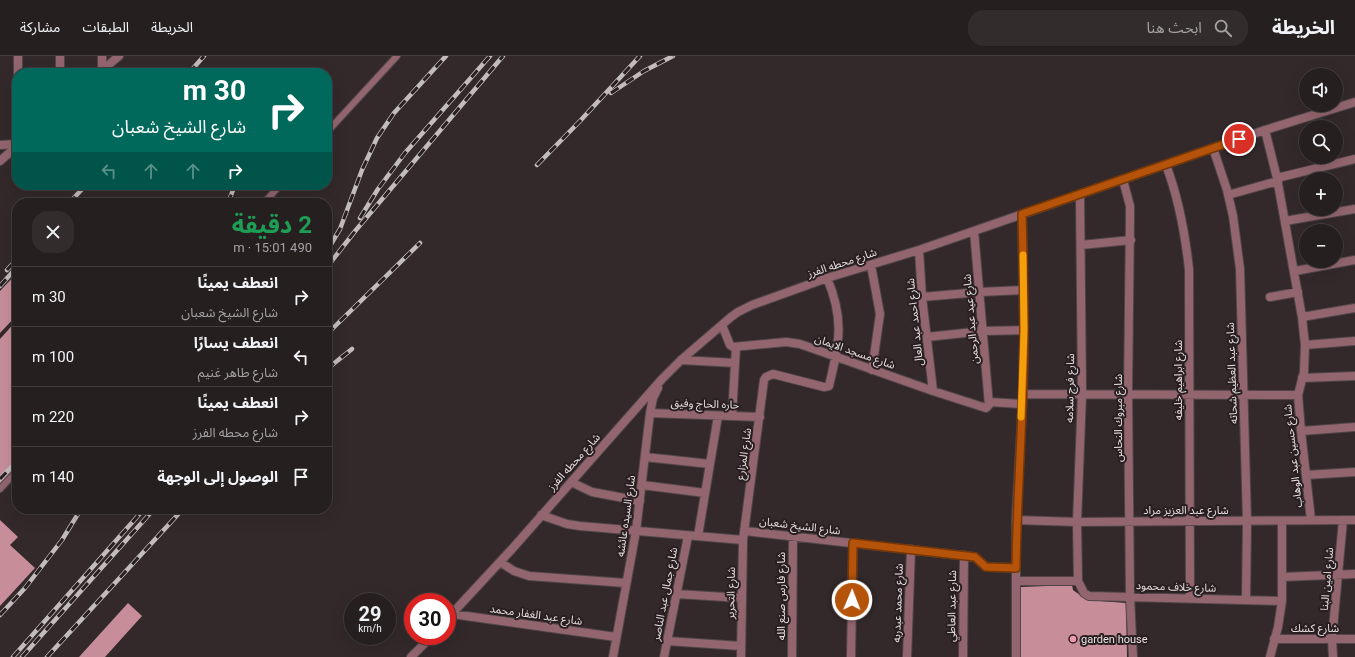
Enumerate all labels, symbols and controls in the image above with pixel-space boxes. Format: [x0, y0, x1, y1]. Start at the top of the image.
search box [968, 10, 1248, 46]
text: الخريطة [1272, 16, 1335, 39]
icon: search [1212, 17, 1234, 39]
text: مشاركة [20, 19, 60, 35]
text: الطبقات [82, 19, 129, 35]
text: الخريطة [151, 19, 193, 35]
text: ابحث هنا [1146, 19, 1202, 37]
map controls [1299, 68, 1343, 268]
button: sound [1299, 68, 1343, 112]
text: 30 m [183, 74, 246, 107]
icon: right [260, 84, 312, 136]
text: شارع الشيخ شعبان [112, 116, 246, 137]
button: search [1299, 120, 1343, 164]
pin [1222, 122, 1256, 156]
icon: arrive [1228, 128, 1250, 150]
icon: left [98, 160, 120, 182]
icon: ahead [140, 160, 162, 182]
icon: ahead [182, 160, 204, 182]
icon: right [224, 160, 246, 182]
button: + [1299, 172, 1343, 216]
button: close [32, 211, 74, 253]
text: 2 دقيقة [232, 211, 312, 239]
button: − [1299, 224, 1343, 268]
text: 490 m · 15:01 [233, 240, 312, 255]
street label: شارع محطه الفرز [805, 246, 879, 282]
street label: شارع عيد عبد الرحمن [961, 273, 982, 365]
text: انعطف يمينًا [198, 274, 278, 292]
street label: شارع احمد عبد العال [904, 277, 927, 367]
icon: right [290, 286, 312, 308]
text: 30 m [32, 288, 66, 306]
text: شارع الشيخ شعبان [181, 305, 278, 320]
street label: شارع عبد العظيم شحاته [1224, 322, 1242, 424]
street label: شارع مسجد الايمان [813, 332, 897, 373]
text: انعطف يسارًا [194, 334, 278, 352]
street label: شارع ابراهيم خليفه [1172, 339, 1187, 420]
icon: left [290, 346, 312, 368]
text: 100 m [32, 348, 74, 366]
street label: شارع فرج سلامه [1063, 353, 1078, 423]
text: شارع طاهر غنيم [198, 365, 278, 380]
street label: شارع مبروك النحاس [1112, 374, 1126, 462]
text: انعطف يمينًا [198, 394, 278, 412]
street label: حاره الحاج وفيق [670, 396, 740, 413]
street label: شارع حسين عبد الوهاب [1281, 403, 1306, 508]
icon: right [290, 406, 312, 428]
text: 220 m [32, 408, 74, 426]
text: شارع محطه الفرز [193, 425, 278, 440]
street label: شارع المزارع [734, 427, 755, 481]
street label: شارع محطه الفرز [544, 431, 604, 495]
icon: arrive [290, 466, 312, 488]
text: 140 m [32, 468, 74, 486]
text: الوصول إلى الوجهة [157, 468, 278, 486]
street label: شارع السيده عائشه [614, 474, 639, 558]
street label: شارع عبد العزيز مراد [1143, 504, 1229, 518]
street label: شارع الشيخ شعبان [758, 515, 842, 538]
street label: شارع جمال عبد الناصر [649, 546, 682, 643]
street label: شارع امين البنا [1318, 546, 1337, 611]
street label: شارع فارس صنع الله [775, 551, 789, 640]
street label: شارع محمد عبدربه [890, 563, 907, 643]
street label: شارع التحرير [724, 566, 739, 620]
street label: شارع عبد العاطي [945, 570, 962, 642]
position arrow [831, 579, 873, 621]
street label: شارع خلاف محمود [1136, 579, 1217, 596]
speed limit sign: 30 [404, 593, 456, 645]
text: 29 [359, 602, 381, 626]
street label: شارع عبد الغفار محمد [489, 602, 584, 629]
street label: شارع كشك [1291, 622, 1339, 636]
text: km/h [358, 623, 382, 634]
place label: garden house [1081, 633, 1148, 646]
marker: garden house [1068, 634, 1078, 644]

